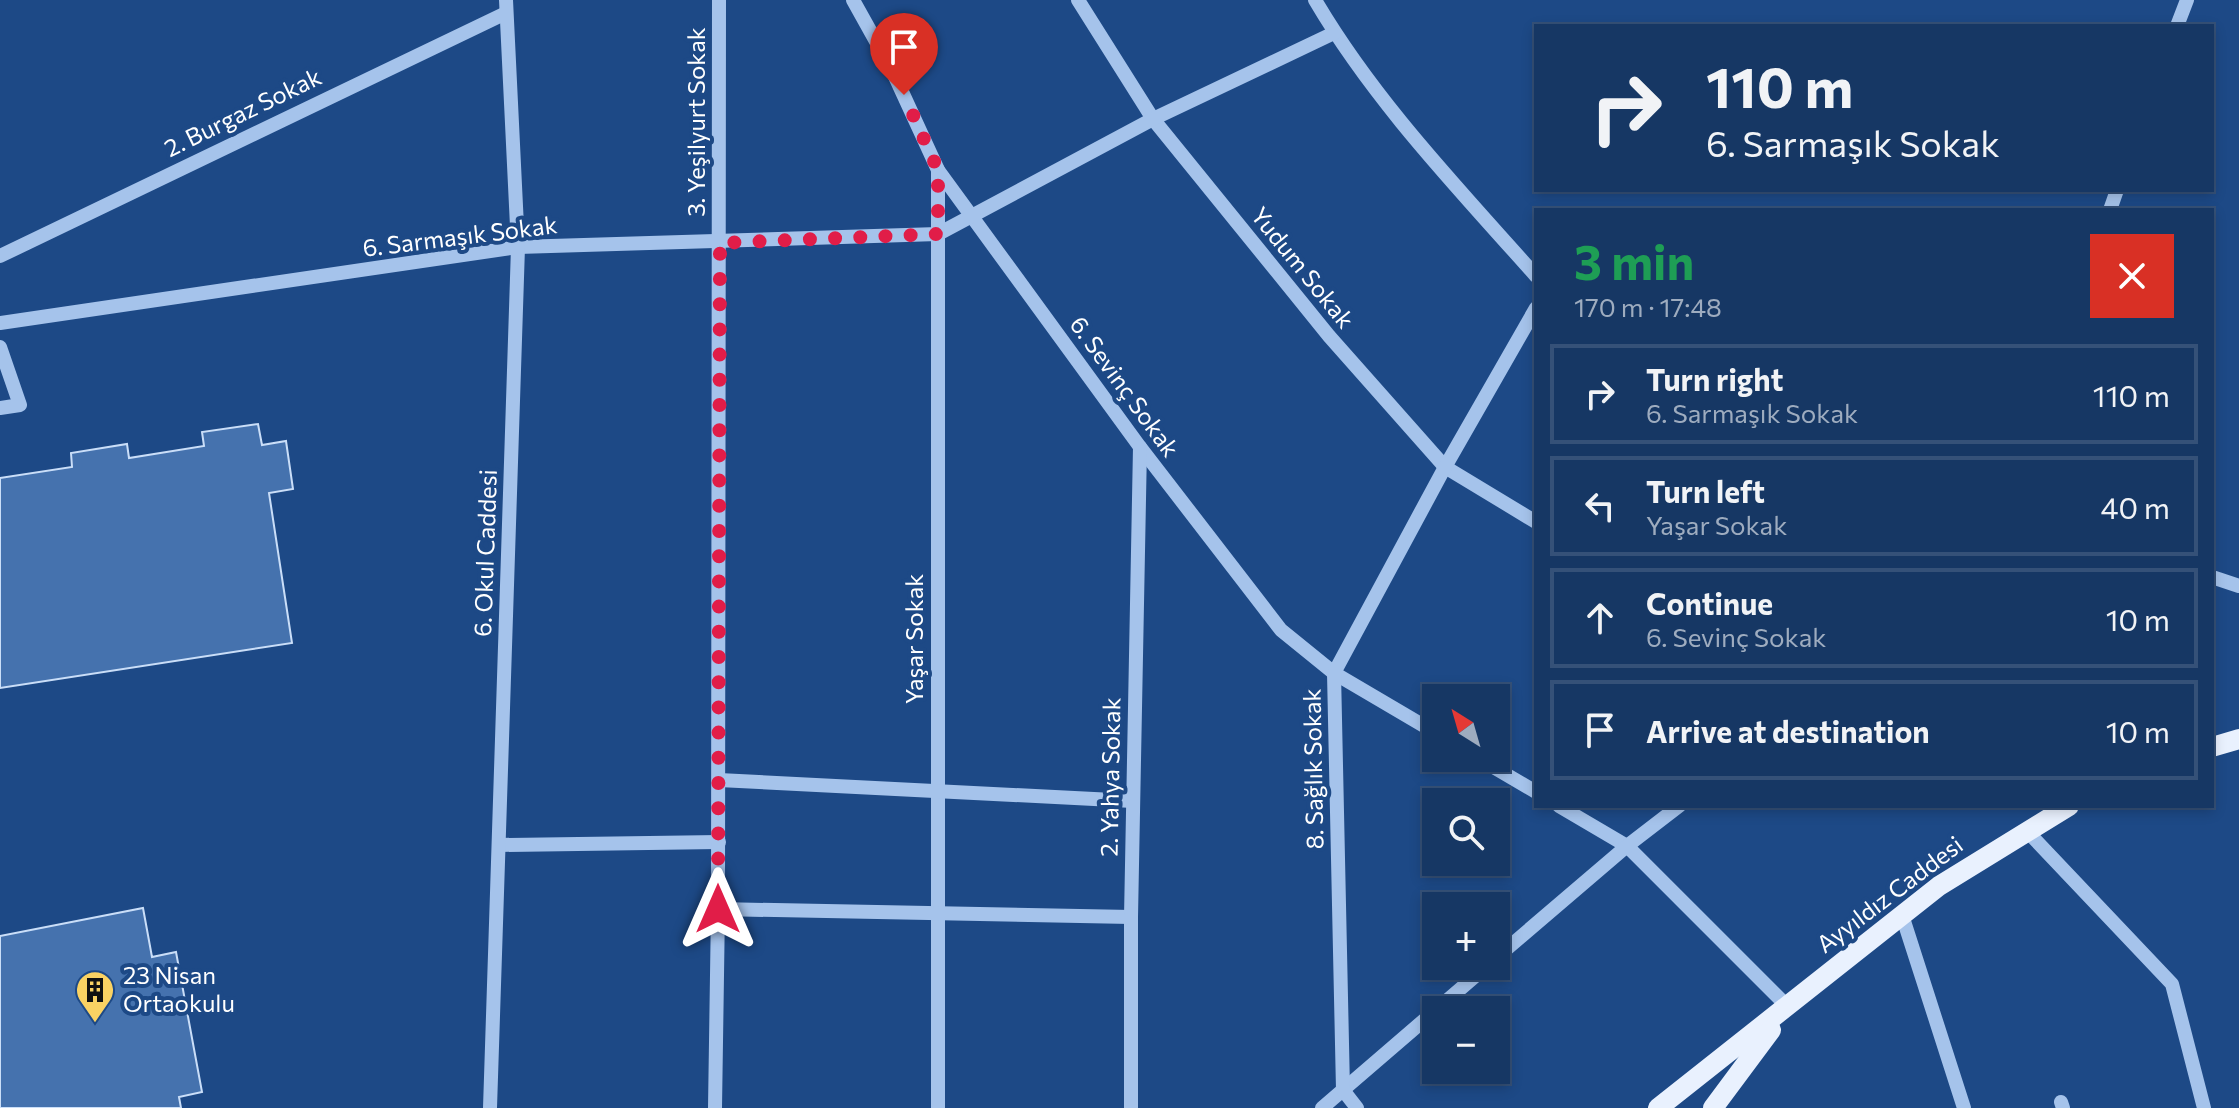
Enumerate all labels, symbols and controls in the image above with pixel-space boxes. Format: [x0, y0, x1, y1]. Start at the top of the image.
pin [870, 13, 938, 95]
icon: arrive [882, 25, 926, 69]
street label: 3. Yeşilyurt Sokak [681, 27, 710, 217]
text: 110 m [1706, 51, 1853, 120]
icon: right [1574, 56, 1678, 160]
street label: 2. Burgaz Sokak [159, 61, 326, 162]
text: 6. Sarmaşık Sokak [1706, 120, 2000, 164]
street label: Yudum Sokak [1246, 201, 1361, 333]
street label: 6. Sarmaşık Sokak [361, 209, 559, 262]
text: 3 min [1574, 231, 1694, 290]
button: close [2090, 234, 2174, 318]
text: 170 m · 17:48 [1574, 291, 1722, 322]
street label: 6. Sevinç Sokak [1065, 310, 1186, 462]
text: Turn right [1646, 360, 1783, 397]
icon: right [1578, 372, 1622, 416]
text: 110 m [2093, 376, 2170, 413]
text: 6. Sarmaşık Sokak [1646, 397, 1858, 428]
street label: 6. Okul Caddesi [467, 469, 502, 637]
text: Turn left [1646, 472, 1765, 509]
icon: left [1578, 484, 1622, 528]
text: 40 m [2101, 488, 2170, 525]
text: Yaşar Sokak [1646, 509, 1787, 540]
street label: Yaşar Sokak [899, 574, 928, 704]
text: Continue [1646, 584, 1773, 621]
icon: ahead [1578, 596, 1622, 640]
text: 10 m [2106, 600, 2170, 637]
text: 6. Sevinç Sokak [1646, 621, 1826, 652]
north arrow [1422, 684, 1510, 772]
map controls [1422, 684, 1510, 1084]
street label: 8. Sağlık Sokak [1297, 688, 1328, 850]
street label: 2. Yahya Sokak [1094, 697, 1125, 857]
icon: arrive [1578, 708, 1622, 752]
text: Arrive at destination [1646, 712, 1930, 749]
text: 10 m [2106, 712, 2170, 749]
button: search [1422, 788, 1510, 876]
street label: Ayyıldız Caddesi [1810, 829, 1968, 958]
position arrow [676, 867, 760, 951]
button: + [1422, 892, 1510, 980]
place label: 23 Nisan Ortaokulu [123, 960, 235, 1017]
building icon: 23 Nisan Ortaokulu [74, 969, 116, 1024]
button: − [1422, 996, 1510, 1084]

